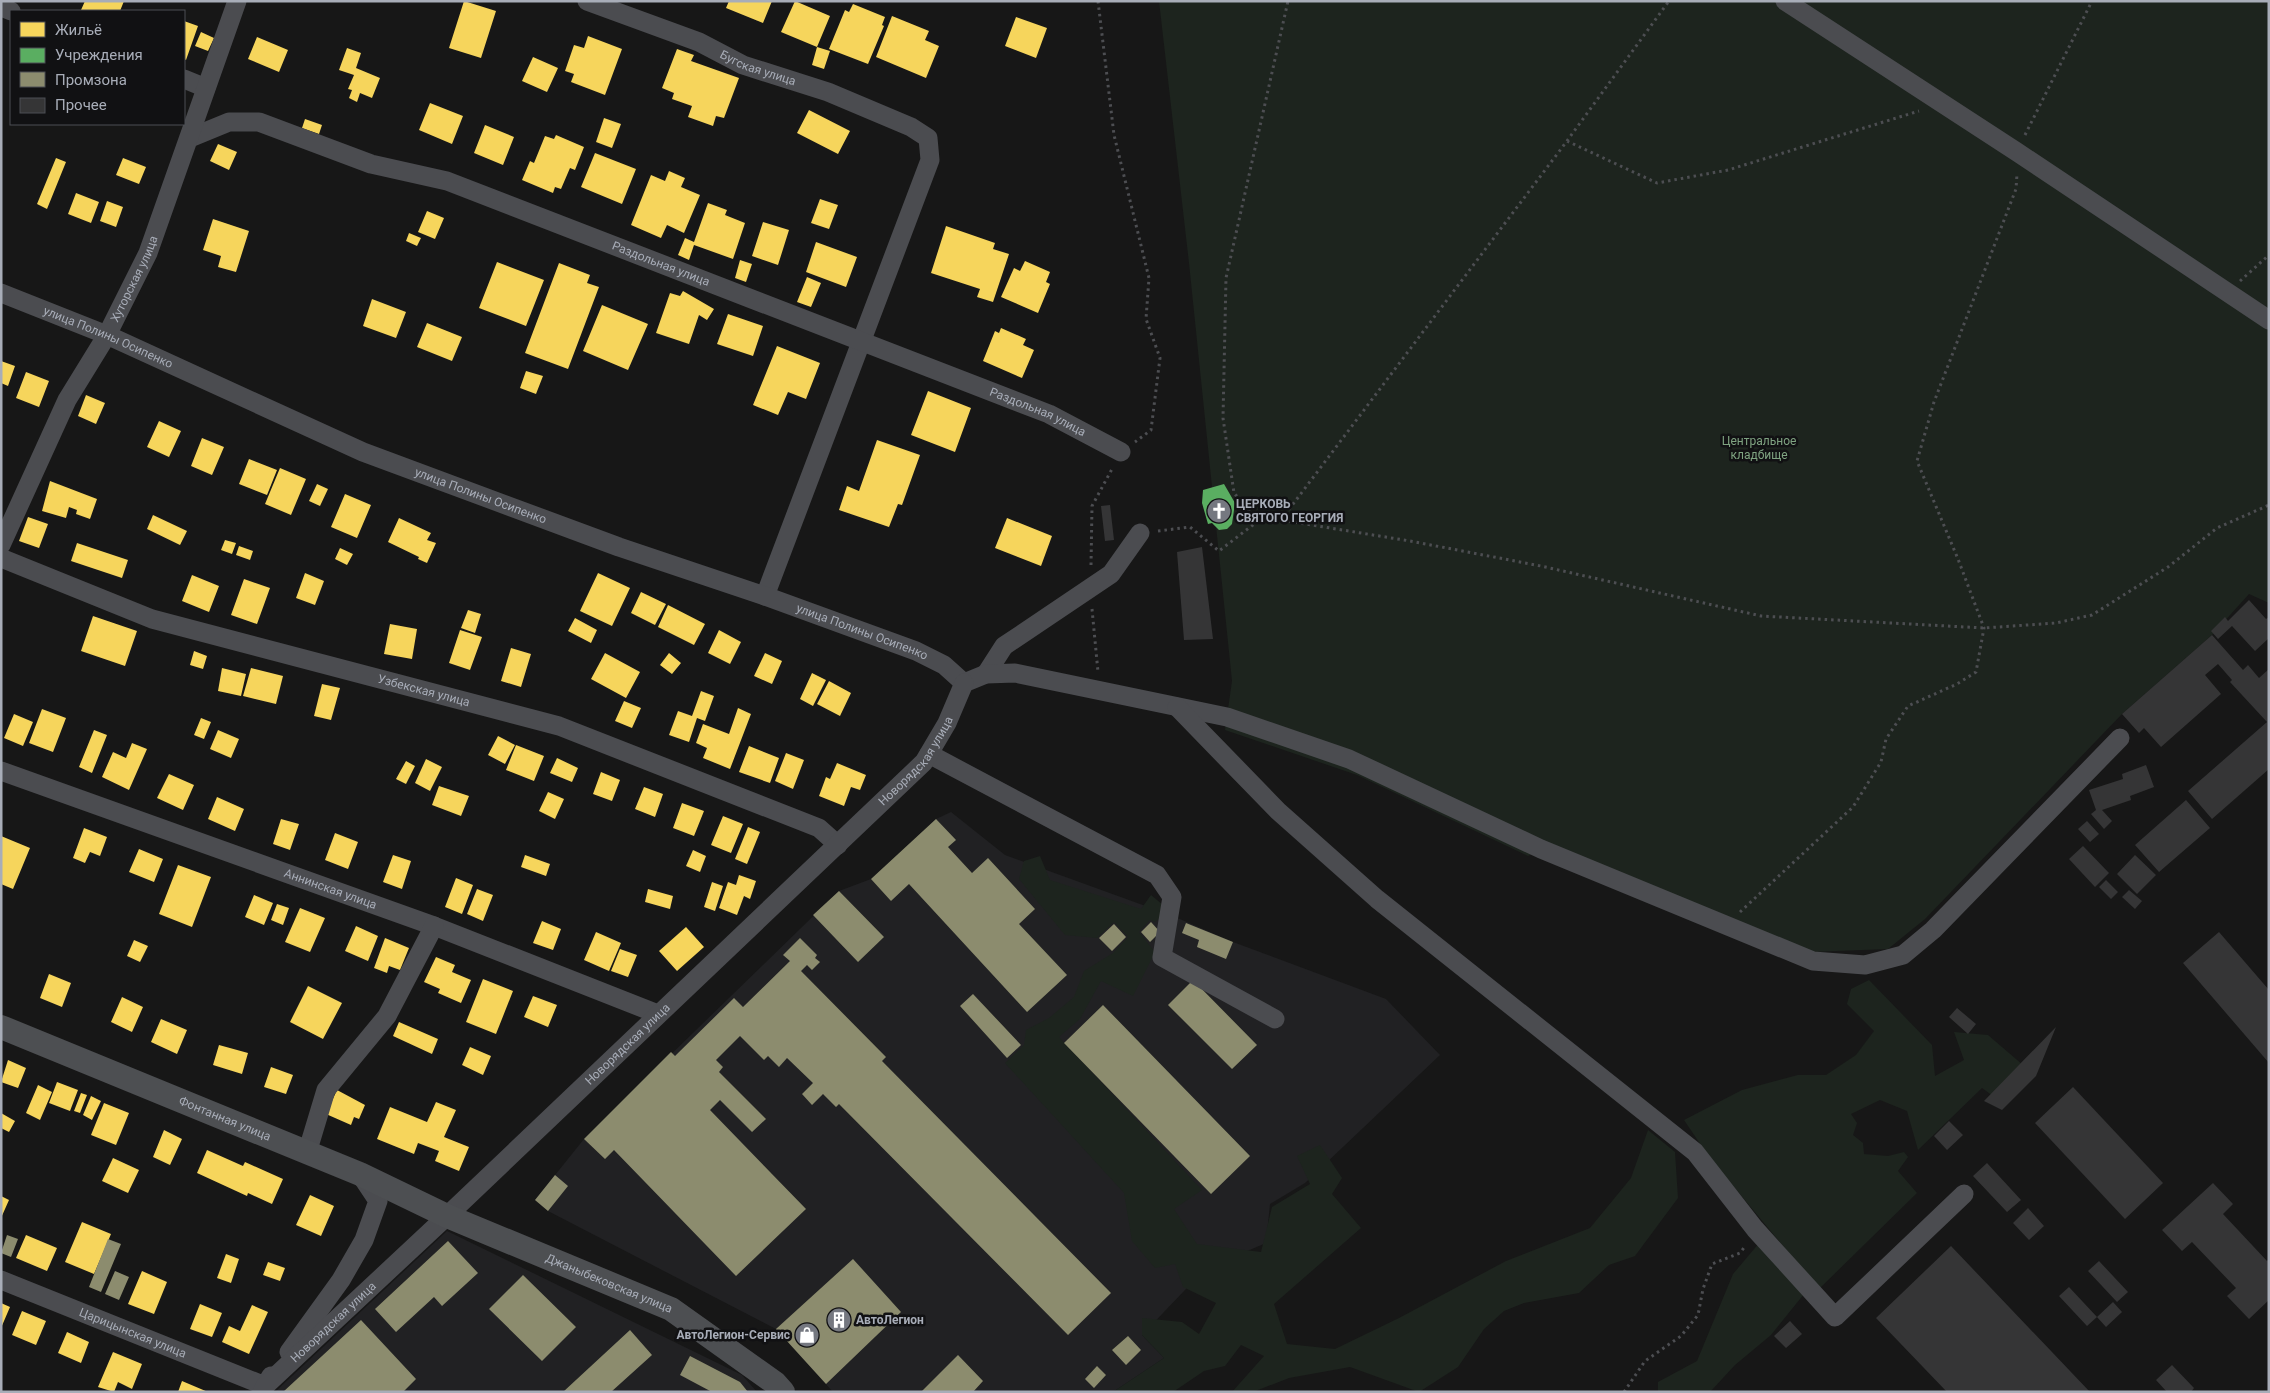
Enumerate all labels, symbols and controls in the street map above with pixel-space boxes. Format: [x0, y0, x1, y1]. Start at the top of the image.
legend [10, 10, 185, 125]
text: Жильё [55, 21, 102, 39]
text: Учреждения [55, 46, 143, 64]
street label: Бугская улица [718, 47, 798, 88]
text: Промзона [55, 71, 127, 89]
text: Прочее [55, 96, 107, 114]
street label: Хуторская улица [108, 234, 160, 324]
street label: Раздольная улица [610, 239, 712, 289]
street label: улица Полины Осипенко [42, 304, 175, 371]
street label: Раздольная улица [988, 385, 1088, 439]
park label: Центральное кладбище [1722, 434, 1796, 462]
street label: улица Полины Осипенко [413, 465, 549, 527]
place label: ЦЕРКОВЬ СВЯТОГО ГЕОРГИЯ [1236, 497, 1343, 525]
church icon: ЦЕРКОВЬ СВЯТОГО ГЕОРГИЯ [1206, 498, 1232, 524]
street label: улица Полины Осипенко [794, 601, 930, 663]
street label: Узбекская улица [376, 672, 471, 709]
street label: Новорядская улица [876, 715, 956, 808]
street label: Аннинская улица [282, 866, 379, 912]
street label: Новорядская улица [582, 1001, 673, 1088]
street label: Фонтанная улица [177, 1094, 273, 1144]
street label: Джаныбековская улица [544, 1251, 675, 1316]
street label: Новорядская улица [288, 1279, 379, 1366]
street label: Царицынская улица [77, 1305, 188, 1361]
building icon: АвтоЛегион [826, 1307, 852, 1333]
place label: АвтоЛегион [856, 1313, 924, 1327]
shop icon: АвтоЛегион-Сервис [794, 1322, 820, 1348]
place label: АвтоЛегион-Сервис [677, 1328, 790, 1342]

